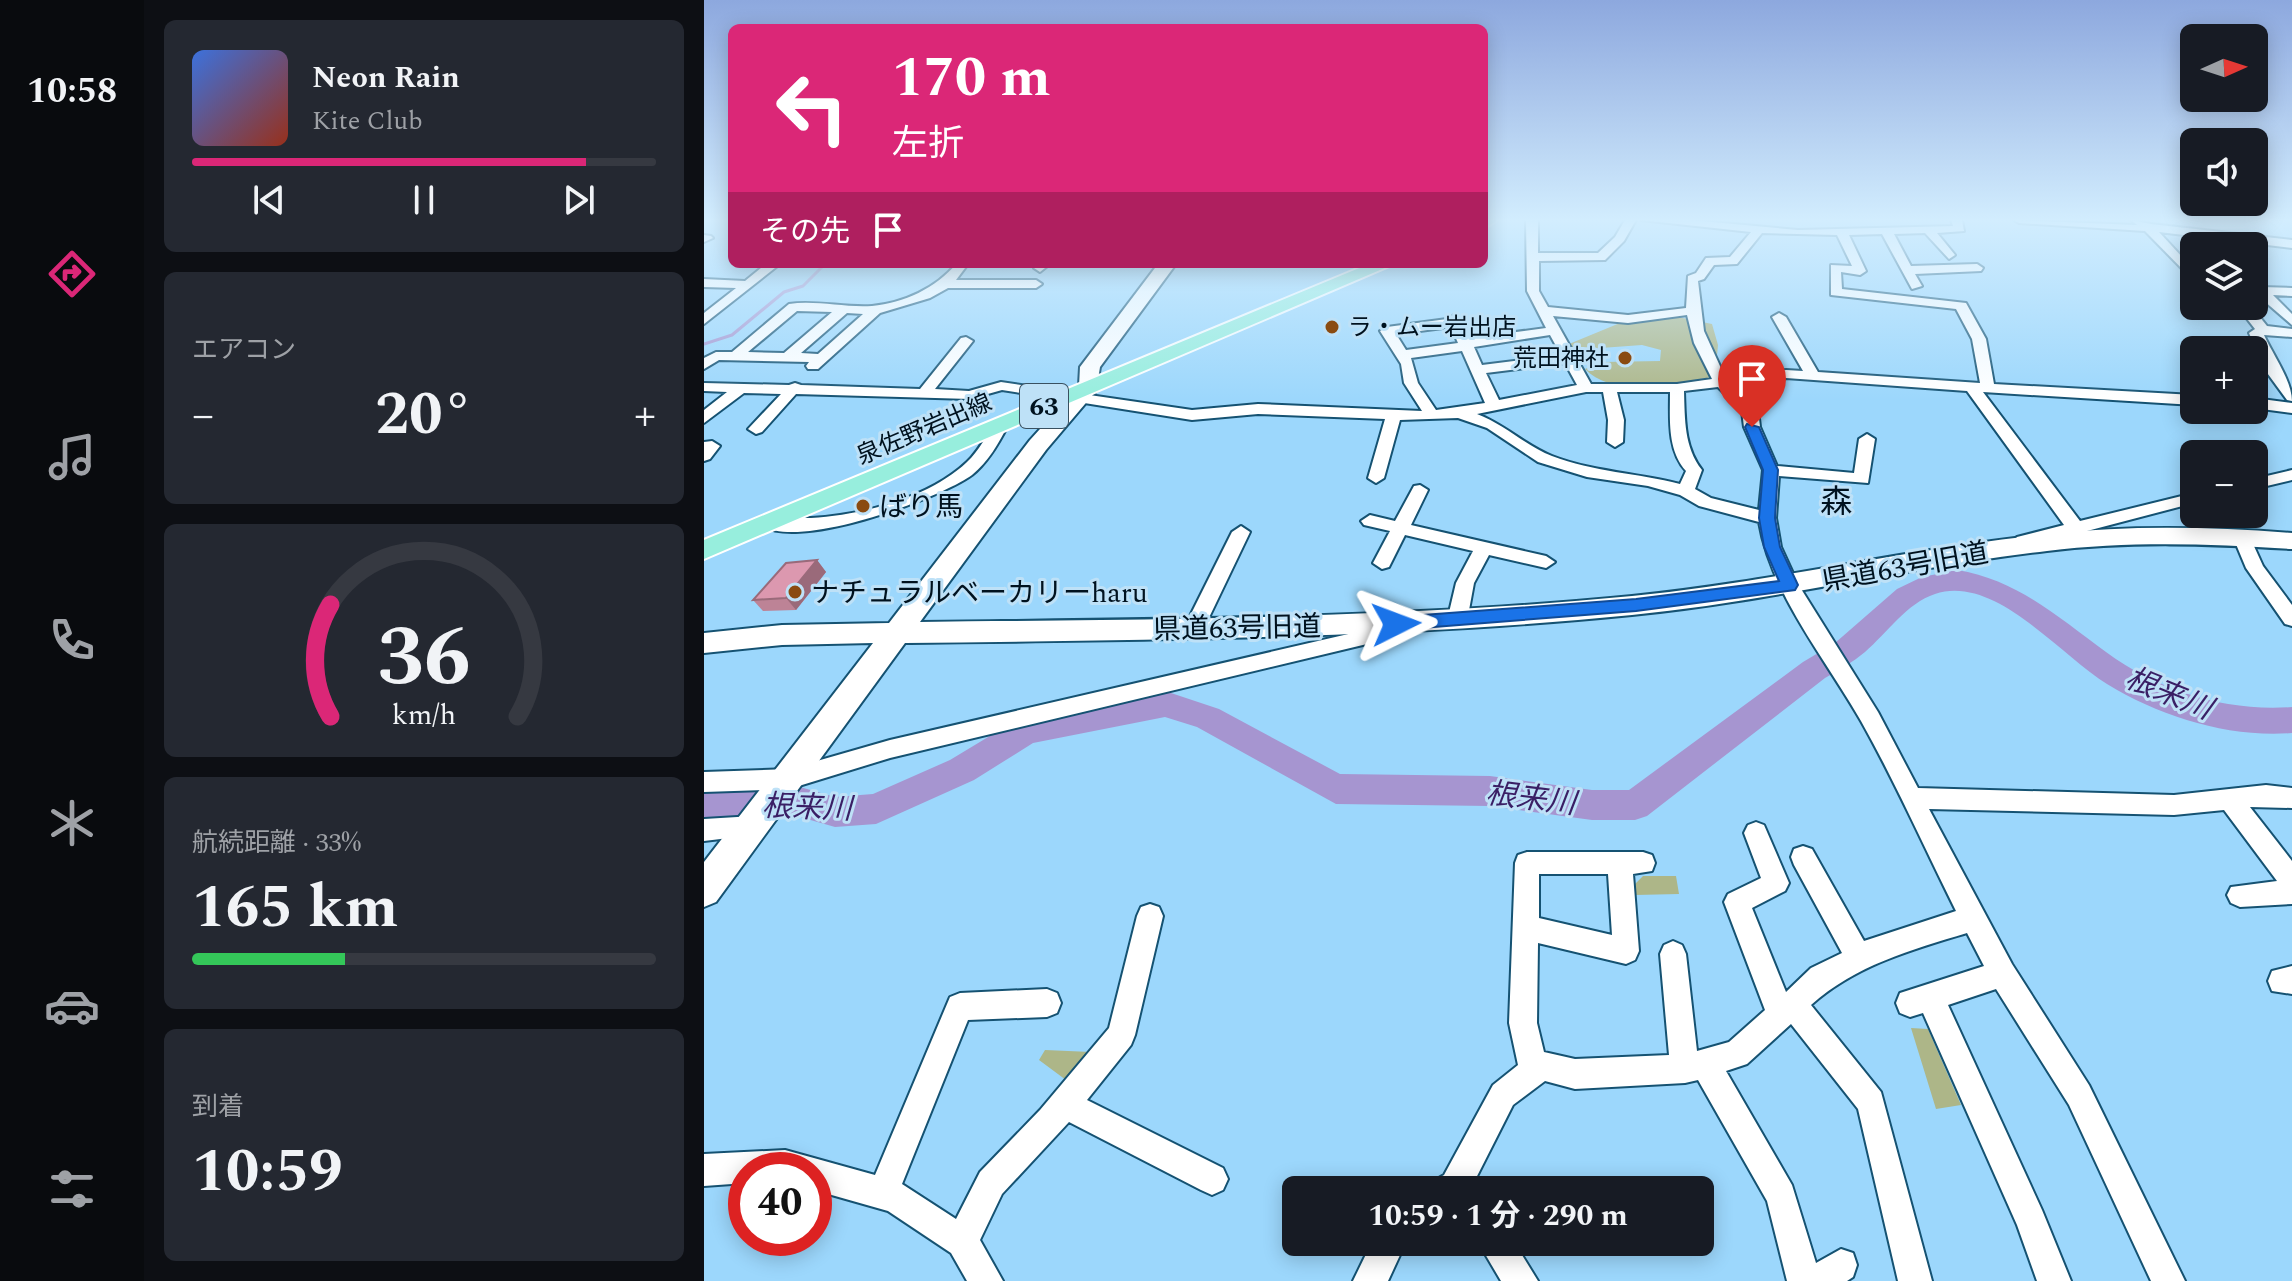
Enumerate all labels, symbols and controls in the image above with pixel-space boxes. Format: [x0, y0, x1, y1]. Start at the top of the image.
north arrow [2180, 24, 2268, 112]
map controls [2180, 24, 2268, 528]
text: 170 m [892, 36, 1051, 121]
text: Neon Rain [312, 55, 460, 101]
icon: left [760, 56, 864, 160]
text: 10:58 [27, 64, 117, 119]
text: Kite Club [312, 101, 423, 141]
text: 左折 [892, 117, 964, 172]
button: sound [2180, 128, 2268, 216]
icon: previous [247, 178, 291, 222]
icon: pause [402, 178, 446, 222]
icon: next [557, 178, 601, 222]
icon: arrive [866, 208, 910, 252]
text: その先 [760, 209, 850, 255]
button: layers [2180, 232, 2268, 320]
icon: directions [44, 246, 100, 302]
place label: ラ・ムー岩出店 [1348, 310, 1516, 346]
marker: ラ・ムー岩出店 [1323, 318, 1341, 336]
text: エアコン [192, 330, 296, 370]
button: + [2180, 336, 2268, 424]
place label: 荒田神社 [1513, 341, 1609, 377]
pin [1718, 345, 1786, 427]
marker: 荒田神社 [1616, 349, 1634, 367]
icon: arrive [1730, 357, 1774, 401]
text: 20° [375, 369, 473, 461]
text: − [192, 382, 214, 449]
text: + [634, 382, 656, 449]
road number: 63 [1020, 384, 1068, 428]
street label: 泉佐野岩出線 [851, 385, 998, 475]
icon: music [44, 429, 100, 485]
button: − [2180, 440, 2268, 528]
district label: 森 [1820, 478, 1852, 527]
place label: ばり馬 [879, 486, 963, 529]
marker: ばり馬 [854, 497, 872, 515]
street label: 県道63号旧道 [1819, 532, 1992, 603]
place label: ナチュラルベーカリーharu [811, 572, 1148, 615]
position arrow [1354, 582, 1438, 666]
marker: ナチュラルベーカリーharu [786, 583, 804, 601]
text: 36 [377, 594, 471, 721]
street label: 県道63号旧道 [1153, 606, 1321, 651]
icon: phone [44, 612, 100, 668]
water label: 根来川 [2118, 656, 2222, 733]
text: km/h [392, 694, 456, 737]
water label: 根来川 [1483, 771, 1581, 828]
water label: 根来川 [761, 783, 856, 833]
icon: climate [44, 795, 100, 851]
text: 航続距離 · 33% [192, 823, 361, 863]
text: 165 km [192, 862, 398, 954]
icon: car [44, 978, 100, 1034]
text: 到着 [192, 1087, 244, 1127]
text: 10:59 [192, 1126, 343, 1218]
speed limit sign: 40 [728, 1152, 832, 1256]
icon: filters [44, 1161, 100, 1217]
text: 10:59 · 1 分 · 290 m [1368, 1193, 1628, 1239]

